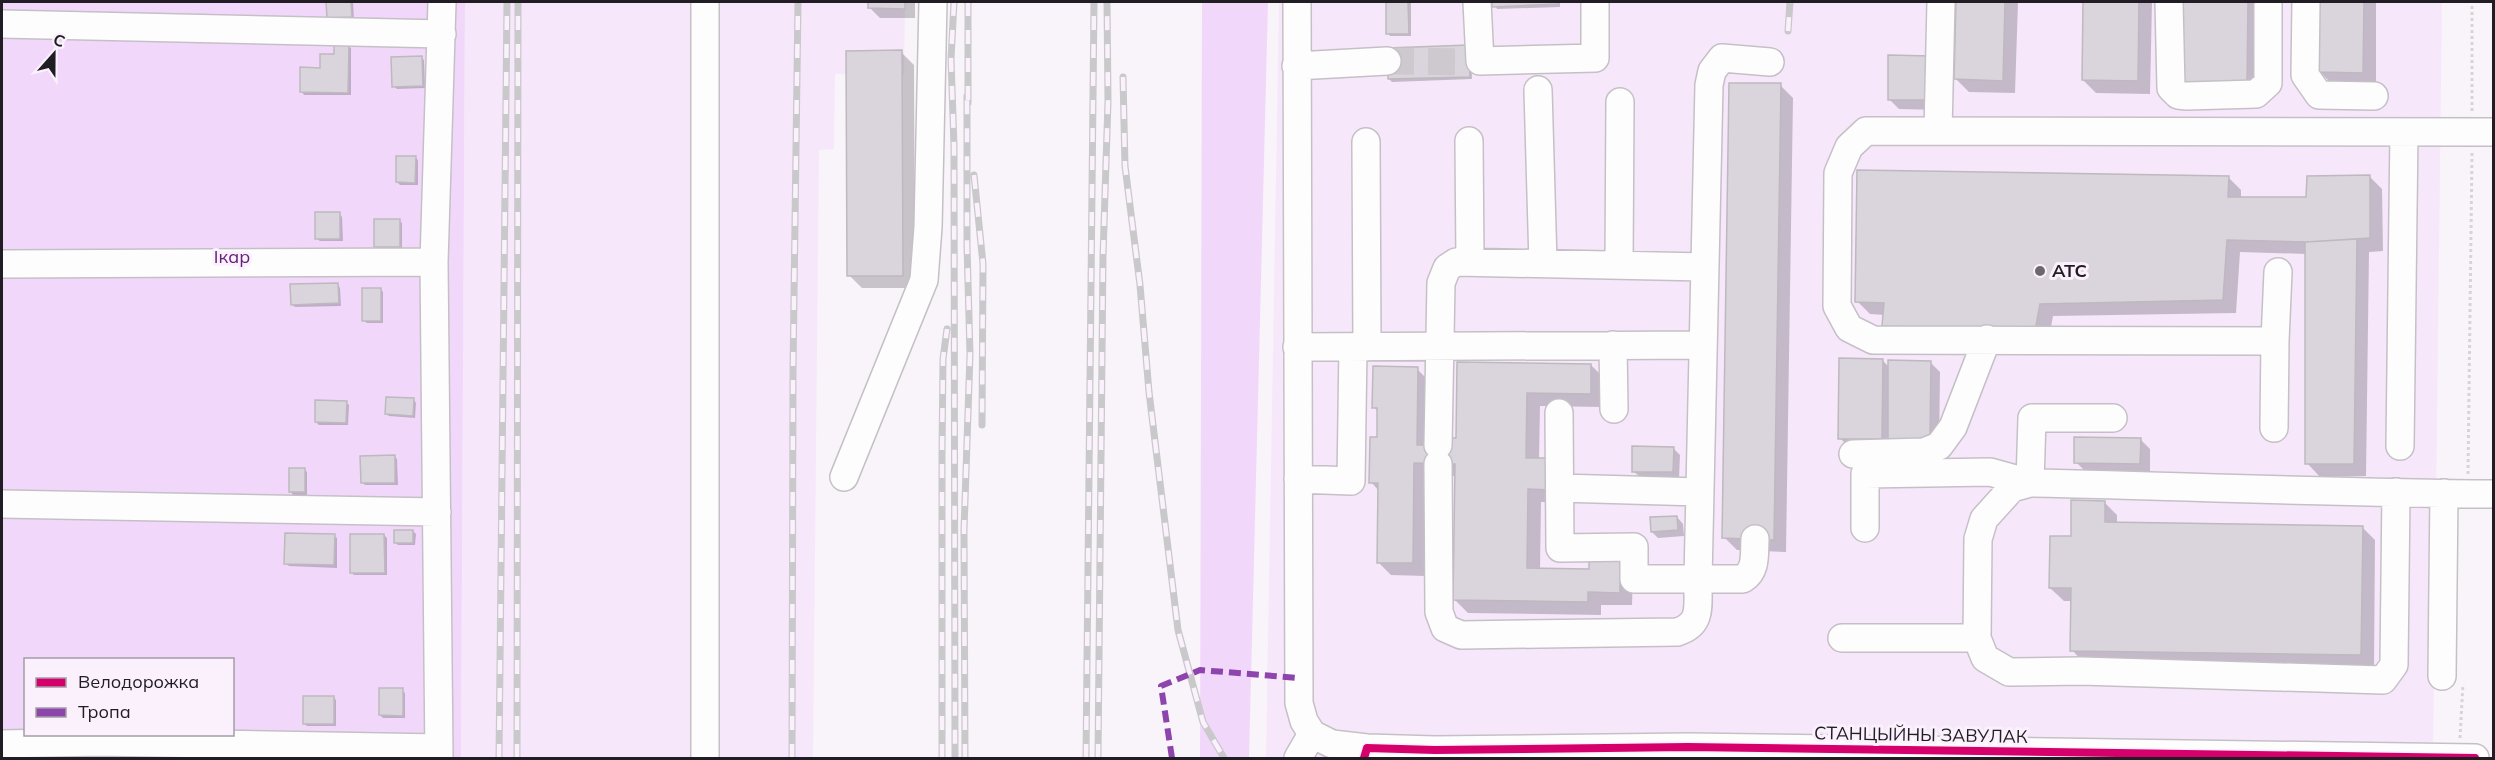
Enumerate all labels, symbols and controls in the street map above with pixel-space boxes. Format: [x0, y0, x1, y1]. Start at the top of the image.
north arrow [24, 24, 84, 84]
text: С [51, 29, 68, 51]
park label: Ікар [214, 245, 250, 268]
place label: АТС [2052, 259, 2087, 282]
marker: АТС [2033, 264, 2047, 278]
legend [24, 658, 234, 736]
text: Велодорожка [78, 670, 199, 693]
text: Тропа [78, 700, 131, 723]
street label: СТАНЦЫЙНЫ ЗАВУЛАК [1814, 721, 2028, 748]

